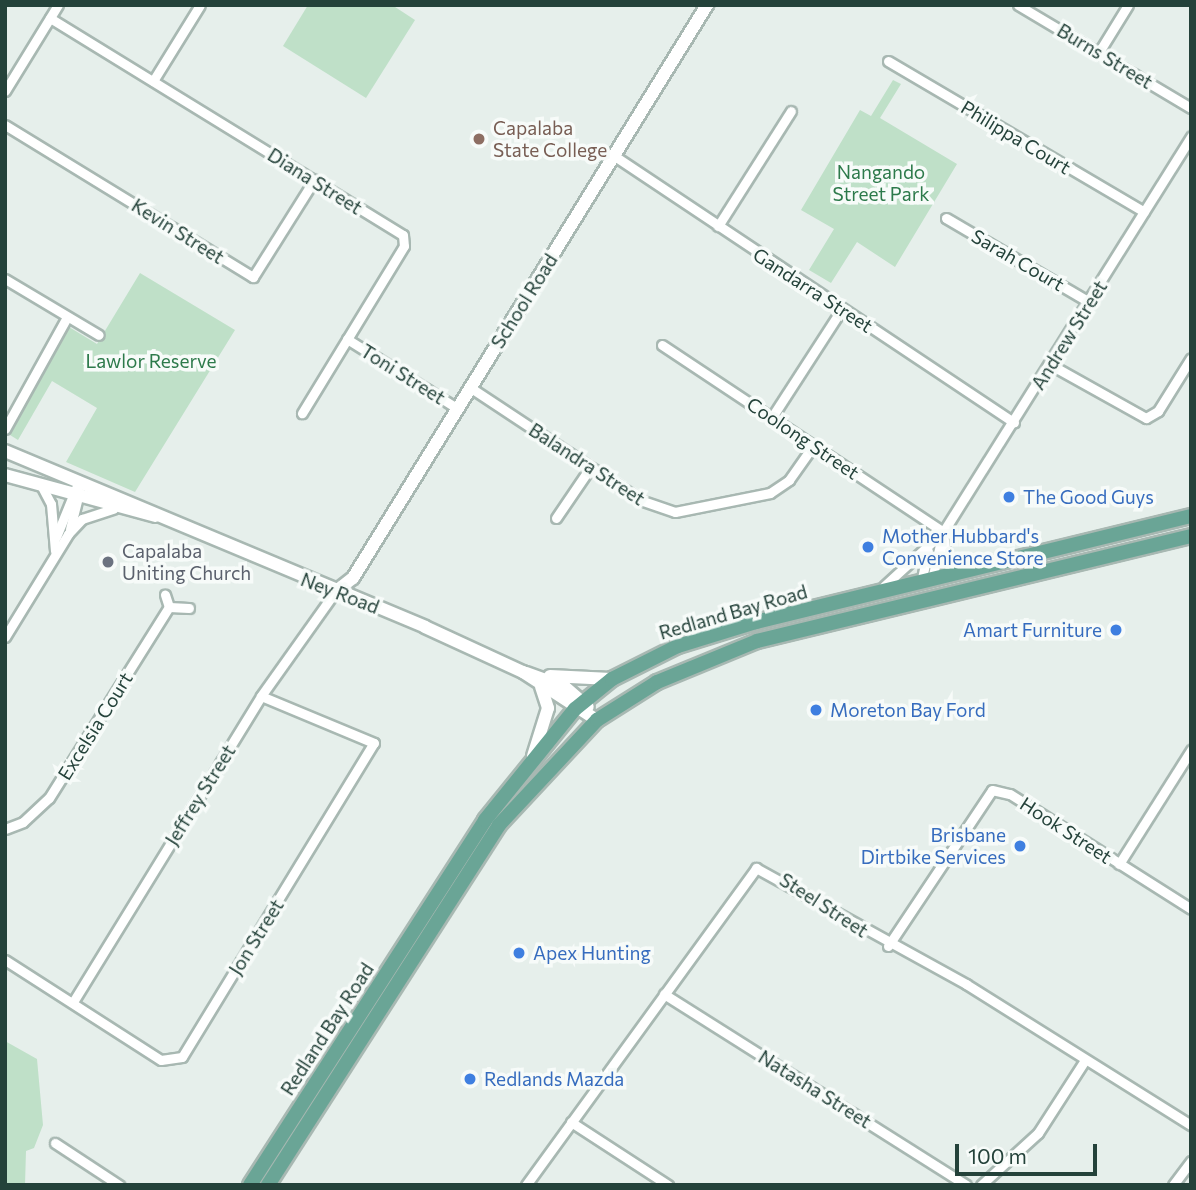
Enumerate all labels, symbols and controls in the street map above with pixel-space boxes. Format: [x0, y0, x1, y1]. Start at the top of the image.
street label: Burns Street [1053, 19, 1157, 93]
street label: Philippa Court [957, 95, 1075, 179]
place label: Capalaba State College [493, 117, 607, 161]
marker: Capalaba State College [471, 131, 487, 147]
street label: Diana Street [264, 143, 366, 219]
park label: Nangando Street Park [832, 161, 930, 205]
street label: Kevin Street [128, 194, 228, 268]
street label: Sarah Court [968, 224, 1068, 296]
street label: Gandarra Street [749, 243, 877, 337]
street label: School Road [486, 250, 562, 352]
street label: Andrew Street [1026, 276, 1112, 394]
street label: Toni Street [357, 339, 449, 409]
park label: Lawlor Reserve [85, 350, 217, 372]
street label: Coolong Street [743, 392, 863, 484]
street label: Balandra Street [525, 418, 649, 510]
place label: The Good Guys [1023, 486, 1154, 508]
marker: The Good Guys [1001, 489, 1017, 505]
place label: Mother Hubbard's Convenience Store [882, 525, 1043, 569]
marker: Mother Hubbard's Convenience Store [860, 539, 876, 555]
place label: Capalaba Uniting Church [122, 540, 251, 584]
marker: Capalaba Uniting Church [100, 554, 116, 570]
street label: Ney Road [298, 568, 382, 618]
street label: Redland Bay Road [656, 580, 810, 644]
place label: Amart Furniture [963, 619, 1102, 641]
marker: Amart Furniture [1108, 622, 1124, 638]
street label: Excelsia Court [53, 668, 137, 784]
place label: Moreton Bay Ford [830, 699, 986, 721]
marker: Moreton Bay Ford [808, 702, 824, 718]
street label: Jeffrey Street [160, 741, 240, 849]
street label: Hook Street [1016, 792, 1116, 868]
place label: Brisbane Dirtbike Services [861, 824, 1006, 868]
marker: Brisbane Dirtbike Services [1012, 838, 1028, 854]
street label: Steel Street [776, 868, 872, 942]
street label: Jon Street [224, 895, 288, 979]
place label: Apex Hunting [533, 942, 651, 964]
marker: Apex Hunting [511, 945, 527, 961]
street label: Redland Bay Road [276, 959, 378, 1099]
street label: Natasha Street [754, 1045, 876, 1133]
place label: Redlands Mazda [484, 1068, 624, 1090]
marker: Redlands Mazda [462, 1071, 478, 1087]
scale bar [958, 1130, 1100, 1174]
text: 100 m [968, 1143, 1027, 1168]

